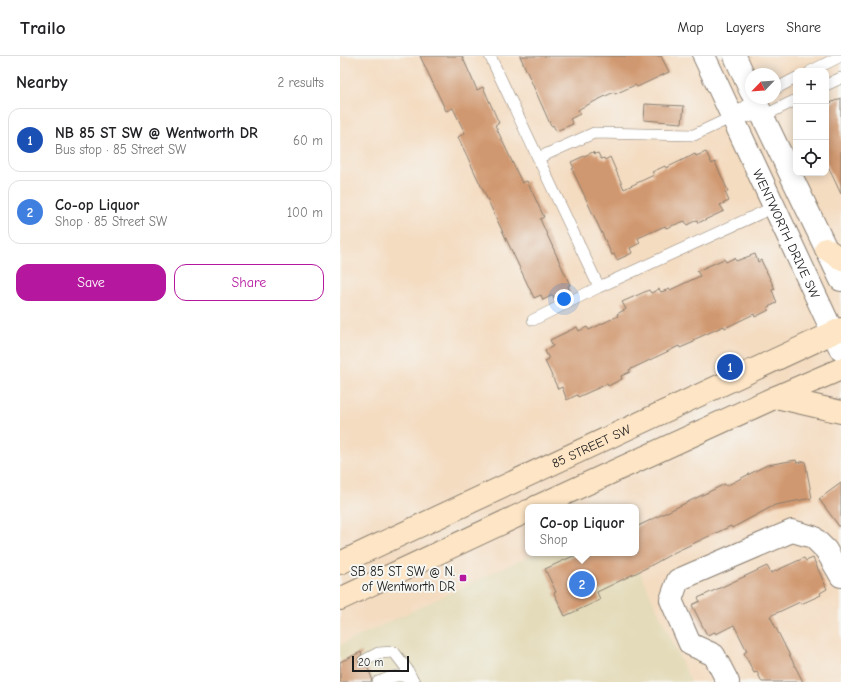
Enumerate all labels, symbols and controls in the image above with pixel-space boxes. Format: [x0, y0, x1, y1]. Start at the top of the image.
text: Trailo [20, 17, 66, 39]
text: Map [677, 19, 704, 36]
text: Layers [726, 19, 764, 36]
text: Share [786, 19, 821, 36]
north arrow [745, 68, 781, 104]
map controls [793, 68, 829, 176]
button: + [793, 68, 829, 104]
text: Nearby [16, 73, 67, 92]
text: 2 results [277, 75, 324, 90]
button: − [793, 104, 829, 140]
text: NB 85 ST SW @ Wentworth DR [55, 124, 258, 142]
text: 1 [27, 133, 33, 148]
text: 60 m [293, 133, 323, 148]
button: locate [793, 140, 829, 176]
text: Bus stop · 85 Street SW [55, 142, 186, 157]
street label: WENTWORTH DRIVE SW [750, 167, 823, 301]
text: Co-op Liquor [55, 196, 139, 214]
text: 2 [27, 205, 33, 220]
text: 100 m [287, 205, 323, 220]
text: Shop · 85 Street SW [55, 214, 167, 229]
button: Save [16, 264, 166, 301]
button: Share [174, 264, 324, 301]
your location [554, 289, 574, 309]
pin: 1 [717, 352, 743, 382]
street label: 85 STREET SW [549, 421, 634, 471]
popup [525, 504, 639, 556]
text: Co-op Liquor [540, 514, 624, 532]
text: Shop [540, 532, 568, 547]
place label: SB 85 ST SW @ N. of Wentworth DR [351, 564, 455, 594]
pin: 2 [569, 569, 595, 599]
marker: SB 85 ST SW @ N. of Wentworth DR [458, 573, 468, 583]
scale bar [352, 654, 409, 673]
text: 20 m [358, 656, 383, 669]

